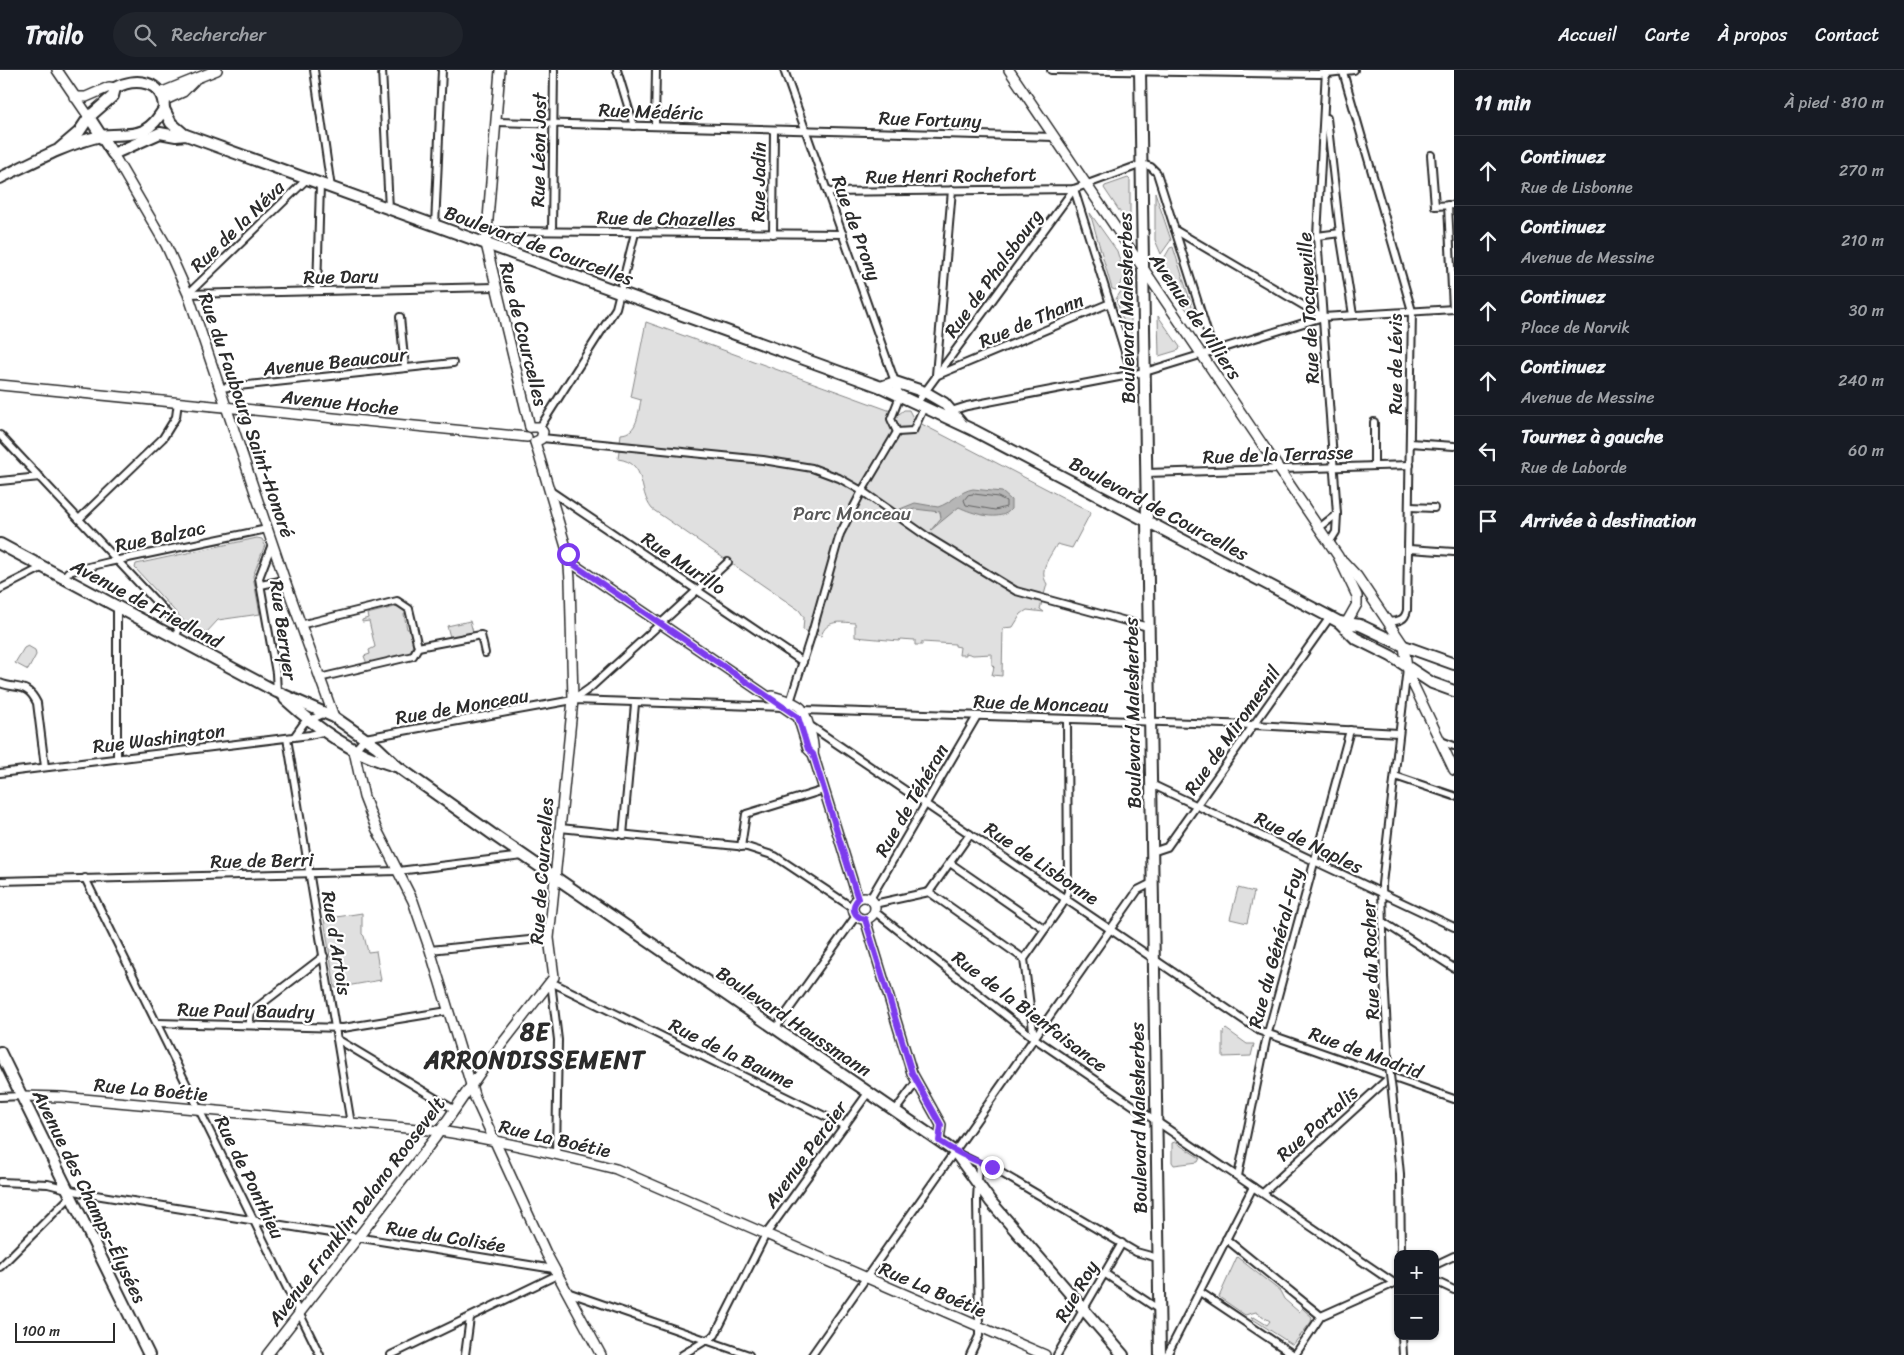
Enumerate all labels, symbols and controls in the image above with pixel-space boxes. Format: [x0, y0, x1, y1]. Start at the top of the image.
search box [113, 12, 463, 57]
text: Trailo [25, 14, 83, 56]
text: Rechercher [171, 18, 266, 51]
text: Accueil [1558, 19, 1617, 51]
text: Carte [1645, 19, 1690, 51]
text: À propos [1718, 19, 1787, 51]
text: Contact [1815, 19, 1879, 51]
icon: search [131, 21, 159, 49]
text: 11 min [1474, 84, 1531, 122]
text: À pied · 810 m [1784, 88, 1884, 117]
street label: Rue Léon Jost [521, 91, 556, 208]
street label: Rue Médéric [598, 93, 704, 130]
street label: Rue Fortuny [878, 101, 982, 138]
text: Continuez [1521, 140, 1606, 173]
street label: Rue Jadin [741, 142, 776, 222]
text: 270 m [1839, 156, 1884, 185]
icon: ahead [1474, 157, 1502, 185]
street label: Rue Henri Rochefort [865, 158, 1037, 193]
street label: Rue de Prony [822, 171, 891, 285]
street label: Rue de la Néva [182, 172, 293, 281]
text: Rue de Lisbonne [1521, 173, 1633, 202]
street label: Boulevard de Courcelles [439, 196, 638, 295]
street label: Rue de Chazelles [596, 201, 736, 236]
street label: Rue de Phalsbourg [935, 201, 1052, 345]
text: Continuez [1521, 210, 1606, 243]
street label: Boulevard Malesherbes [1108, 212, 1145, 404]
text: 210 m [1841, 226, 1884, 255]
icon: ahead [1474, 227, 1502, 255]
street label: Rue de Tocqueville [1288, 231, 1329, 385]
text: Avenue de Messine [1521, 243, 1654, 272]
street label: Avenue de Villiers [1140, 245, 1251, 387]
street label: Rue Daru [303, 259, 379, 294]
street label: Rue de Courcelles [490, 259, 557, 410]
text: Continuez [1521, 280, 1606, 313]
street label: Rue de Thann [974, 284, 1089, 357]
street label: Rue du Faubourg Saint-Honoré [189, 288, 304, 543]
text: 30 m [1849, 296, 1884, 325]
icon: ahead [1474, 297, 1502, 325]
street label: Rue de Lévis [1379, 313, 1412, 414]
text: Place de Narvik [1521, 313, 1630, 342]
street label: Avenue Beaucour [261, 337, 410, 386]
text: Continuez [1521, 350, 1606, 383]
text: 240 m [1838, 366, 1884, 395]
icon: ahead [1474, 367, 1502, 395]
street label: Avenue Hoche [279, 380, 401, 425]
text: Avenue de Messine [1521, 383, 1654, 412]
text: Tournez à gauche [1521, 420, 1663, 453]
street label: Rue de la Terrasse [1202, 435, 1354, 474]
text: 60 m [1848, 436, 1884, 465]
icon: left [1474, 437, 1502, 465]
street label: Boulevard de Courcelles [1063, 447, 1255, 570]
text: Rue de Laborde [1521, 453, 1627, 482]
park label: Parc Monceau [793, 497, 911, 530]
text: Arrivée à destination [1521, 504, 1696, 537]
icon: arrive [1474, 507, 1502, 535]
street label: Rue Balzac [112, 511, 209, 562]
street label: Rue Murillo [635, 523, 733, 604]
route start [557, 543, 580, 566]
street label: Avenue de Friedland [64, 549, 230, 658]
street label: Rue Berryer [260, 578, 307, 683]
street label: Boulevard Malesherbes [1114, 617, 1151, 809]
street label: Rue de Miromesnil [1175, 658, 1290, 802]
street label: Rue de Monceau [393, 679, 531, 734]
street label: Rue de Monceau [973, 685, 1109, 722]
street label: Rue Washington [91, 714, 227, 763]
street label: Rue de Téhéran [866, 737, 957, 863]
street label: Rue de Courcelles [520, 796, 563, 946]
street label: Rue de Naples [1249, 802, 1369, 883]
street label: Rue de Lisbonne [977, 813, 1106, 914]
street label: Rue de Berri [210, 843, 315, 878]
street label: Rue du Général-Foy [1238, 864, 1313, 1032]
street label: Rue d'Artois [312, 889, 361, 998]
street label: Rue du Rocher [1352, 898, 1389, 1020]
street label: Rue de la Bienfaisance [945, 942, 1115, 1081]
street label: Boulevard Haussmann [709, 957, 878, 1086]
street label: Rue Paul Baudry [177, 993, 315, 1028]
street label: Rue de la Baume [663, 1009, 801, 1098]
district label: 8E ARRONDISSEMENT [423, 1011, 646, 1081]
street label: Rue de Madrid [1304, 1017, 1429, 1089]
street label: Boulevard Malesherbes [1120, 1022, 1157, 1214]
street label: Rue La Boétie [93, 1068, 209, 1111]
street label: Rue Portalis [1268, 1077, 1366, 1170]
street label: Avenue des Champs-Élysées [23, 1083, 156, 1309]
street label: Avenue Franklin Delano Roosevelt [258, 1089, 454, 1334]
street label: Avenue Percier [754, 1093, 857, 1216]
street label: Rue de Ponthieu [205, 1110, 294, 1245]
street label: Rue La Boétie [496, 1110, 614, 1167]
route end [981, 1156, 1004, 1179]
street label: Rue du Colisée [384, 1211, 508, 1262]
map controls [1394, 1250, 1439, 1340]
button: + [1394, 1250, 1439, 1295]
street label: Rue La Boétie [874, 1252, 992, 1327]
street label: Rue Roy [1045, 1254, 1108, 1329]
button: − [1394, 1295, 1439, 1340]
text: 100 m [22, 1319, 60, 1344]
scale bar [15, 1320, 115, 1343]

